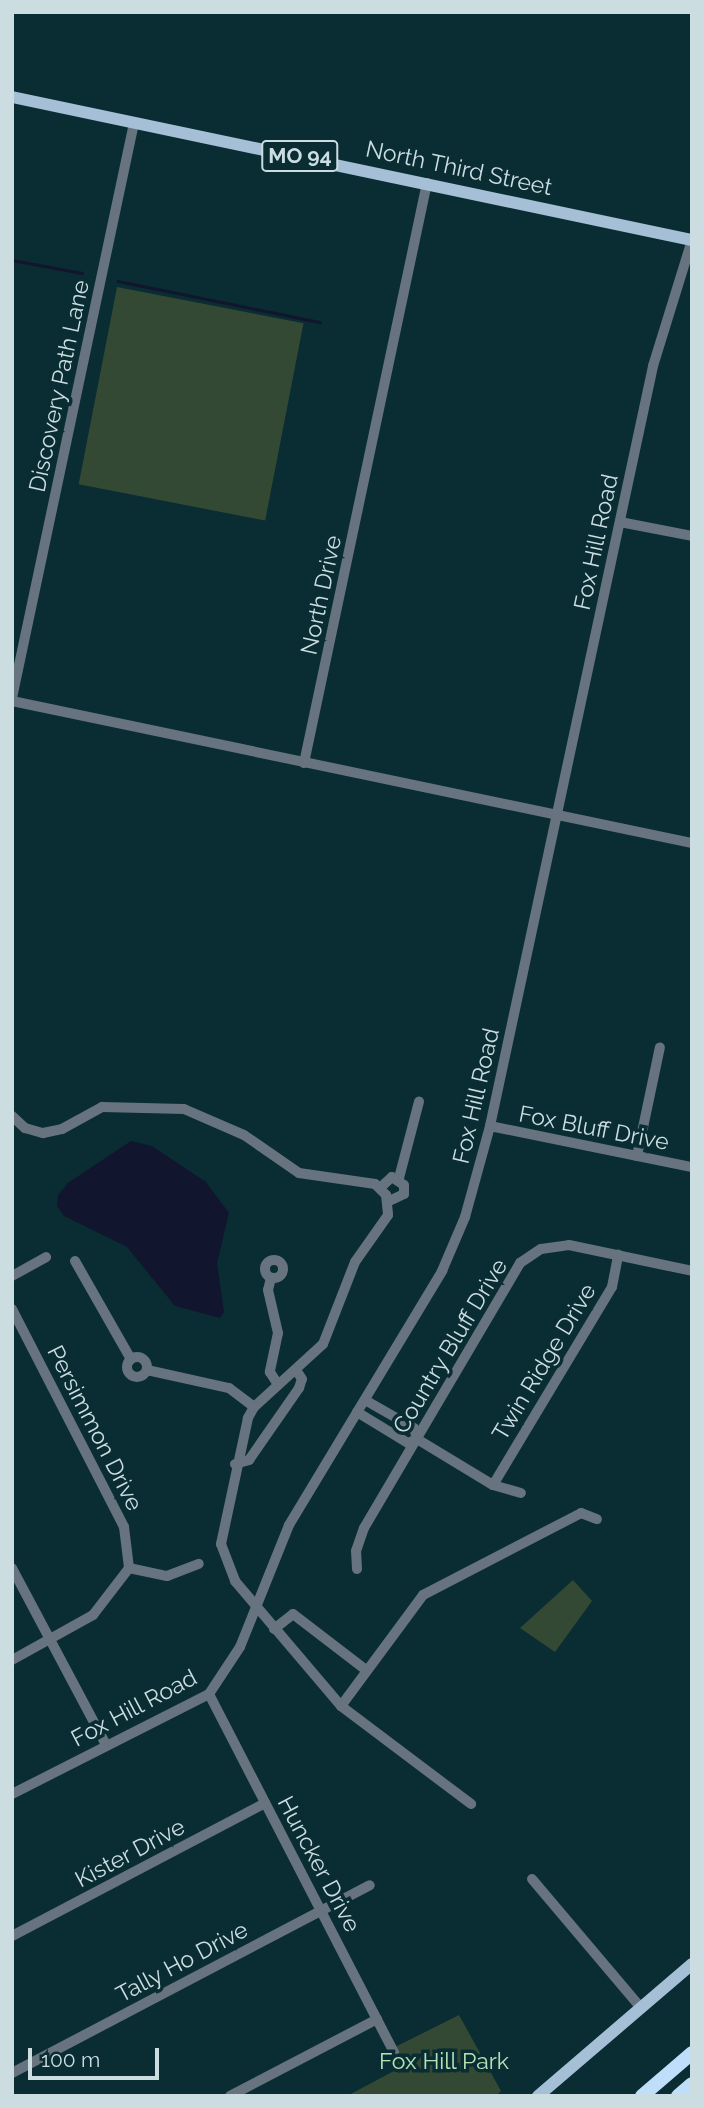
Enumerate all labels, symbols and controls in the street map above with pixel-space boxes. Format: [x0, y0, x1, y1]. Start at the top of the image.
street label: North Third Street [363, 135, 555, 201]
road number: MO 94 [260, 138, 340, 174]
street label: Discovery Path Lane [23, 277, 95, 495]
street label: Fox Hill Road [568, 471, 624, 613]
street label: North Drive [295, 533, 347, 657]
street label: Fox Hill Road [447, 1025, 505, 1167]
street label: Fox Bluff Drive [516, 1100, 672, 1156]
street label: Country Bluff Drive [387, 1253, 513, 1439]
street label: Twin Ridge Drive [486, 1279, 602, 1445]
street label: Persimmon Drive [41, 1341, 149, 1515]
street label: Fox Hill Road [66, 1663, 202, 1753]
street label: Huncker Drive [271, 1791, 367, 1937]
street label: Kister Drive [70, 1812, 190, 1894]
street label: Tally Ho Drive [111, 1916, 253, 2008]
scale bar [32, 2035, 163, 2078]
text: 100 m [41, 2047, 100, 2072]
park label: Fox Hill Park [379, 2047, 509, 2075]

